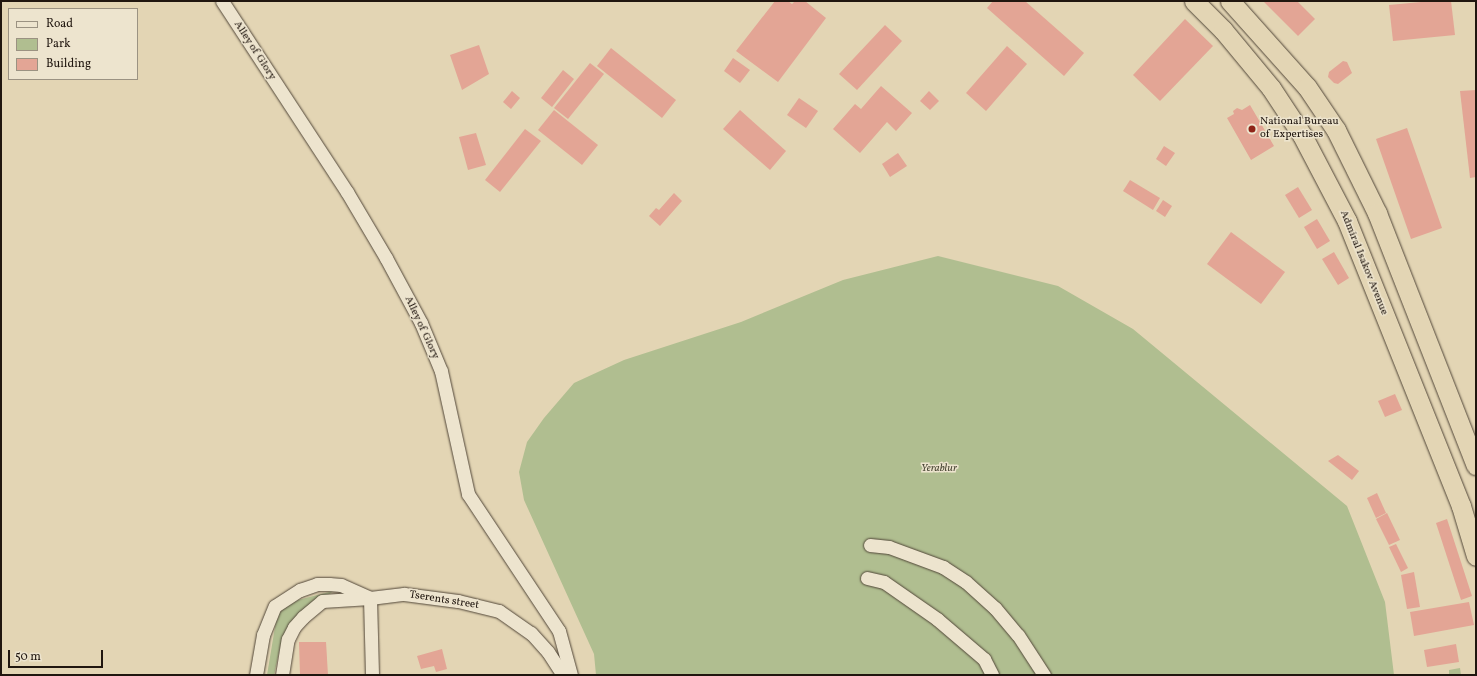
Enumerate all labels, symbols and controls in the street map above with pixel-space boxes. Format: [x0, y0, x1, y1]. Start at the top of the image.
legend [8, 8, 138, 80]
text: Road [46, 16, 73, 32]
street label: Alley of Glory [230, 19, 278, 83]
text: Park [46, 36, 71, 52]
text: Building [46, 56, 91, 72]
place label: National Bureau of Expertises [1260, 116, 1339, 142]
marker: National Bureau of Expertises [1247, 124, 1257, 134]
street label: Admiral Isakov Avenue [1336, 209, 1390, 317]
street label: Alley of Glory [401, 295, 441, 361]
park label: Yerablur [921, 462, 957, 476]
street label: Tserents street [408, 589, 480, 613]
scale bar [10, 642, 105, 668]
text: 50 m [15, 649, 41, 665]

